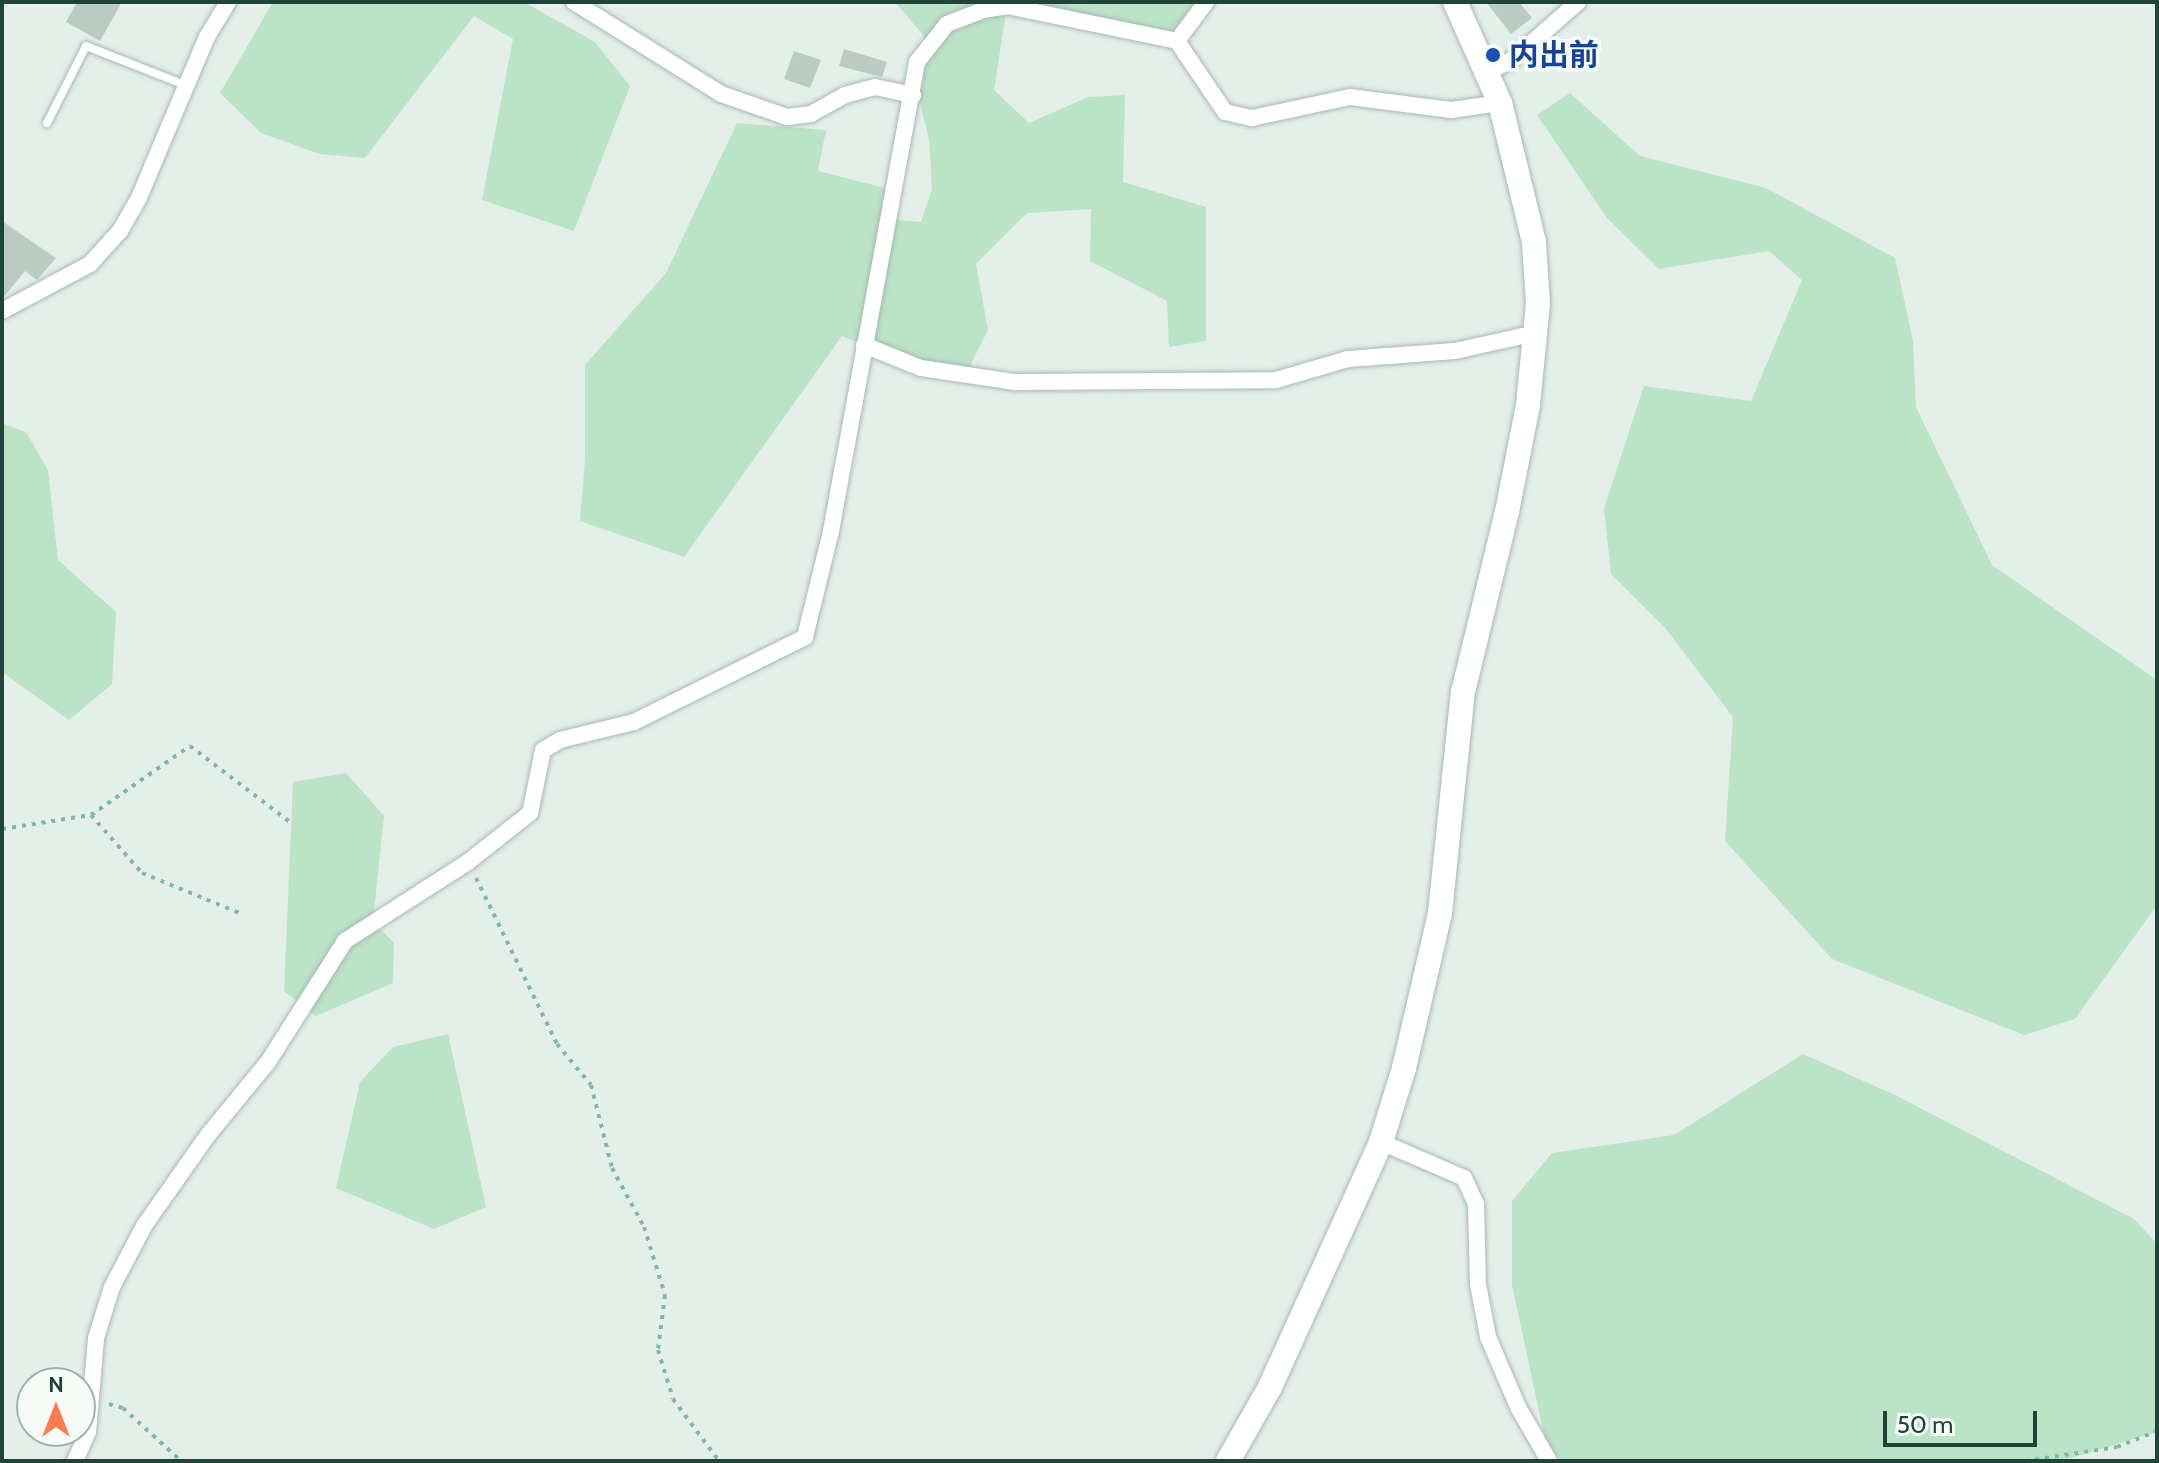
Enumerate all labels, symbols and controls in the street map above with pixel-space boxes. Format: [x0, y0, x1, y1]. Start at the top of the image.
place label: 内出前 [1509, 37, 1599, 73]
marker: 内出前 [1484, 46, 1502, 64]
north arrow [16, 1367, 96, 1447]
text: N [48, 1371, 64, 1398]
scale bar [1887, 1395, 2041, 1445]
text: 50 m [1897, 1410, 1953, 1439]

